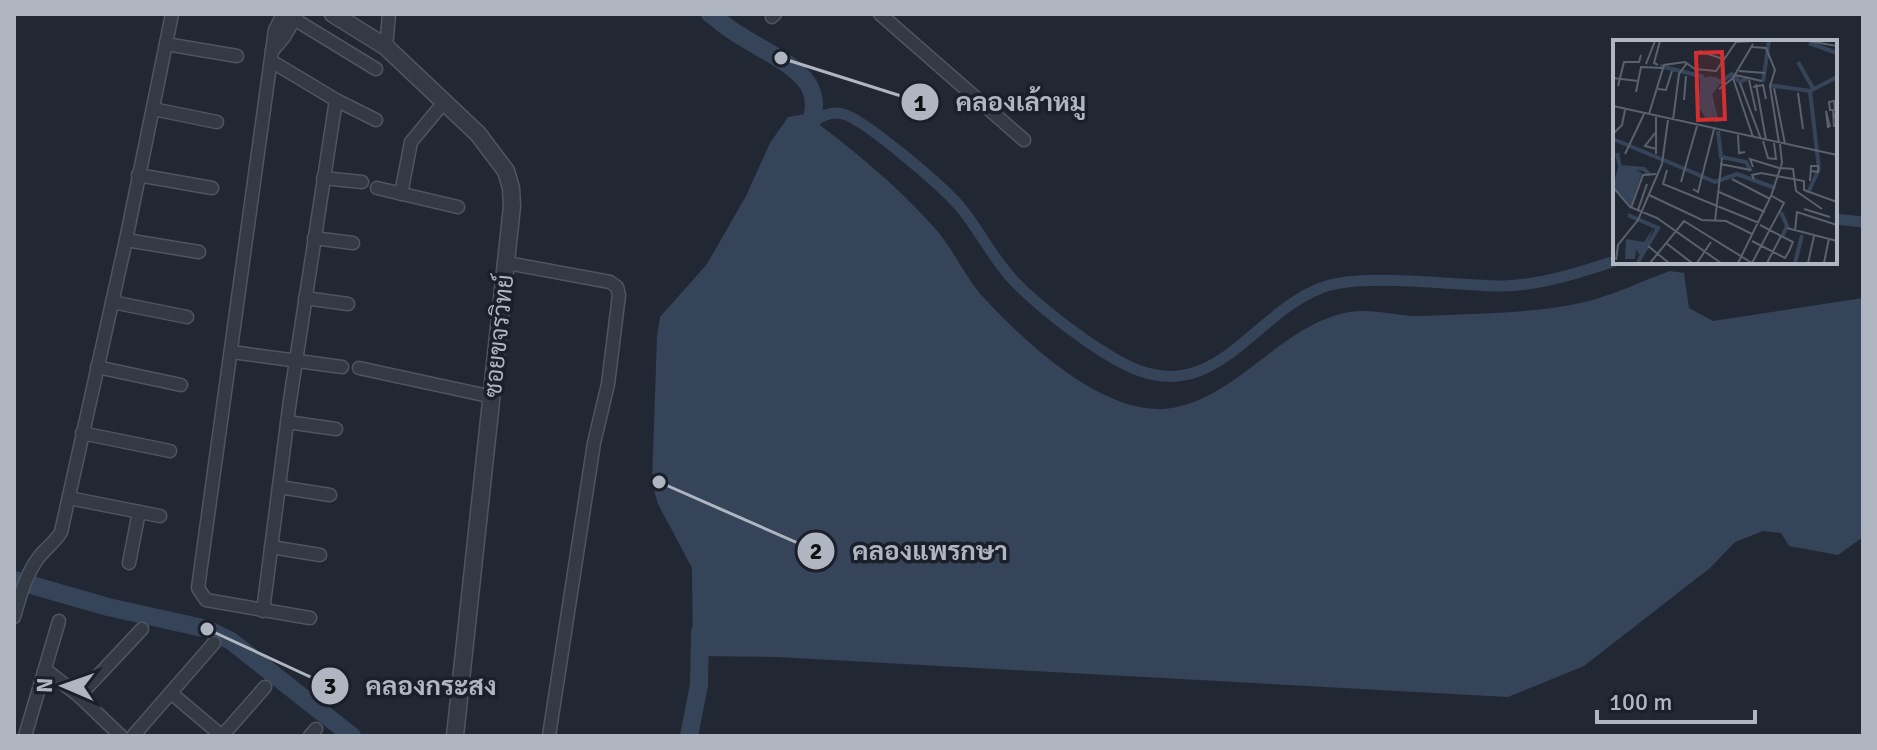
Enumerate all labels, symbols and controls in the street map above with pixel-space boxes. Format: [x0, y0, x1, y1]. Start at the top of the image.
inset map [1613, 40, 1837, 264]
callout: คลองเล้าหมู [900, 77, 1103, 127]
text: คลองเล้าหมู [956, 85, 1086, 120]
text: 1 [914, 88, 927, 118]
street label: ซอยขจรวิทย์ [477, 273, 520, 399]
callout: คลองแพรกษา [796, 526, 1024, 576]
text: 2 [810, 536, 822, 566]
text: คลองแพรกษา [852, 536, 1008, 568]
north arrow [24, 646, 104, 726]
callout: คลองกระสง [310, 661, 513, 711]
text: 3 [324, 671, 336, 701]
text: คลองกระสง [366, 671, 496, 703]
scale bar [1597, 674, 1755, 724]
text: N [31, 677, 58, 693]
text: 100 m [1609, 687, 1672, 717]

